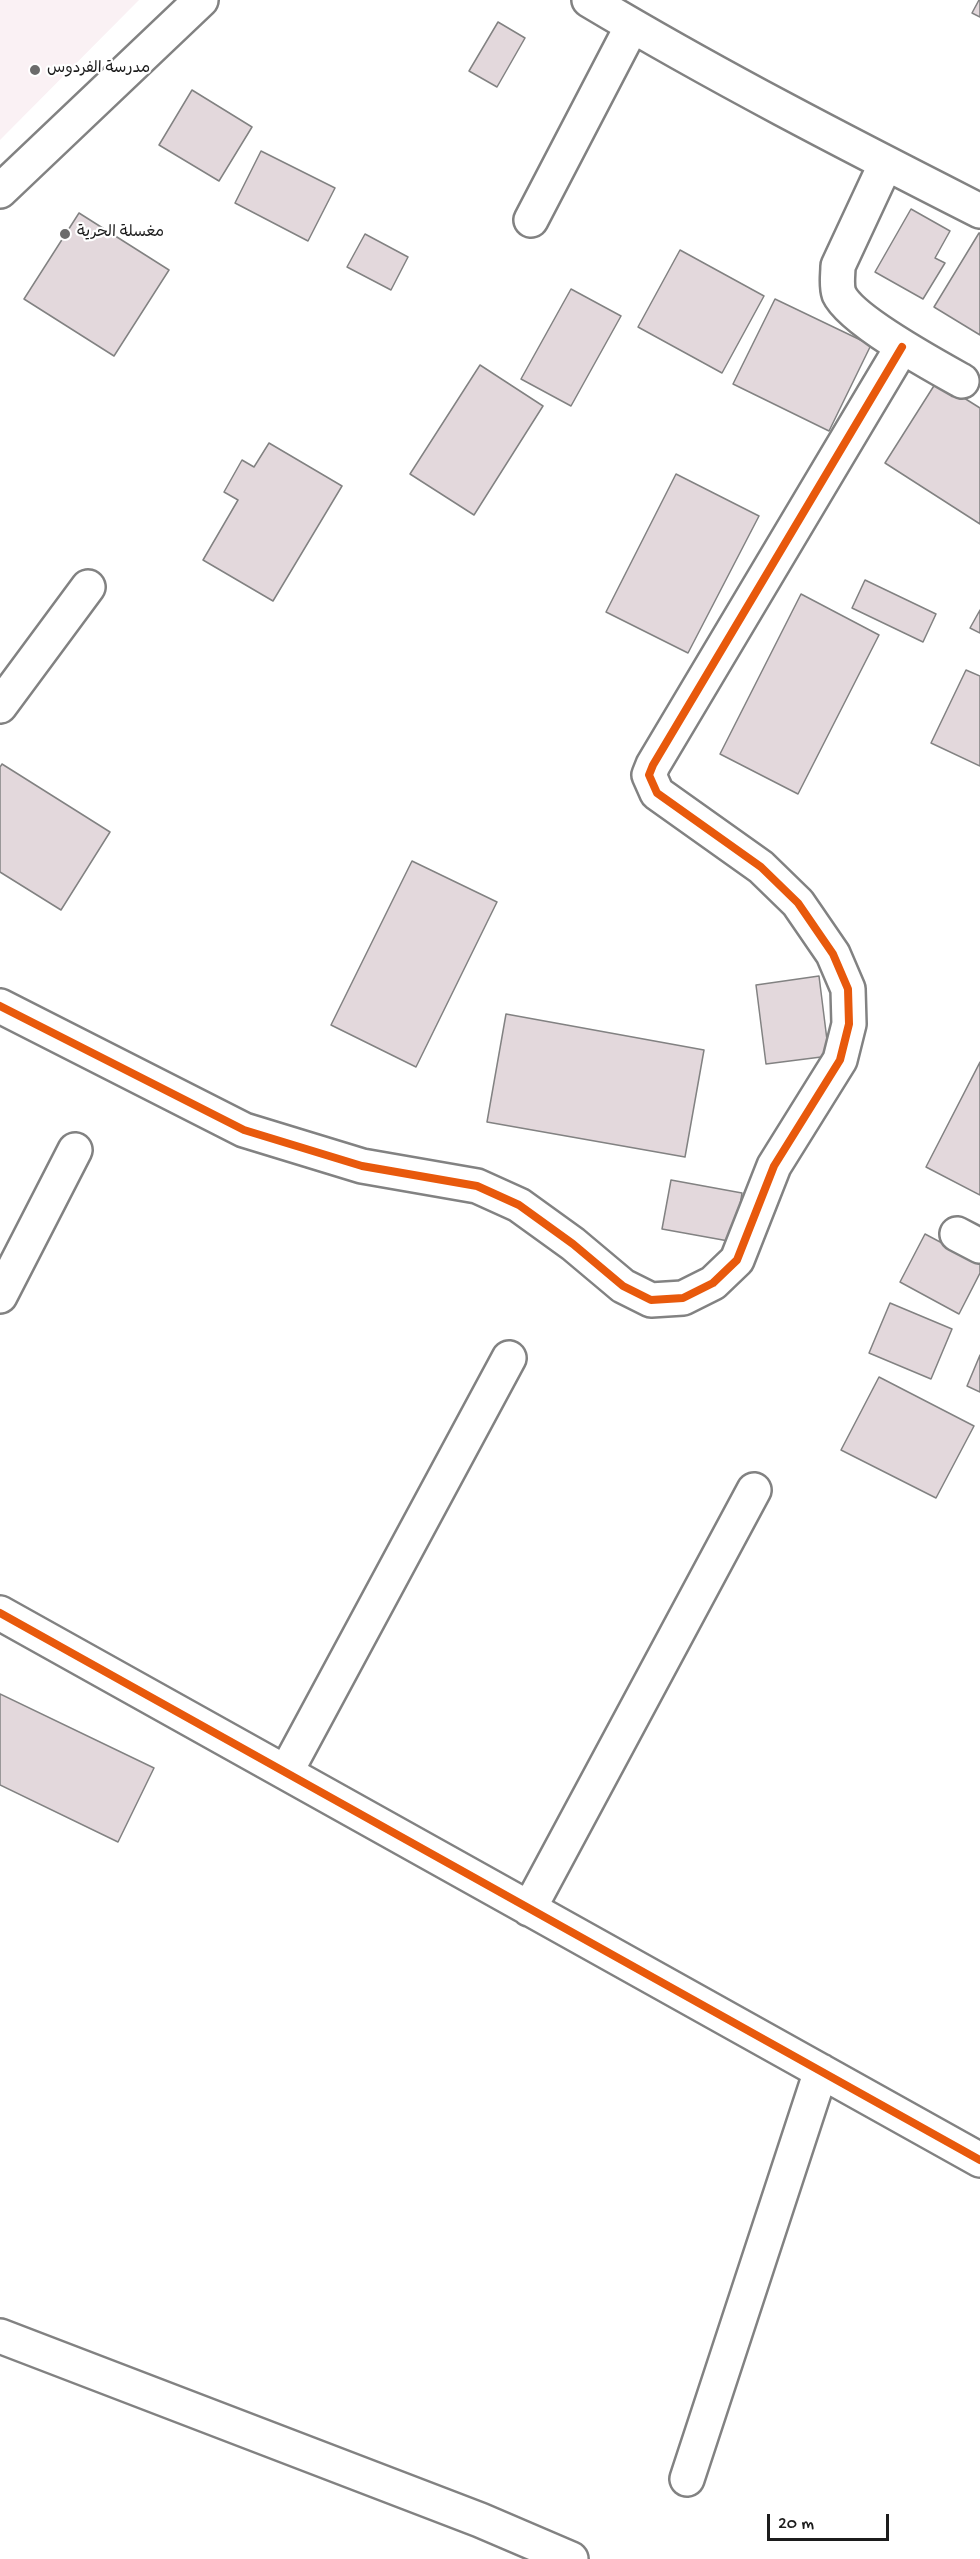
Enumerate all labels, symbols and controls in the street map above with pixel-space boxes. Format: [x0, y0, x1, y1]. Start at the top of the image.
place label: مدرسة الفردوس [47, 60, 150, 80]
marker: مدرسة الفردوس [28, 63, 42, 77]
place label: مغسلة الحرية [77, 224, 164, 244]
marker: مغسلة الحرية [58, 227, 72, 241]
scale bar [770, 2502, 892, 2540]
text: 20 m [778, 2514, 814, 2535]

